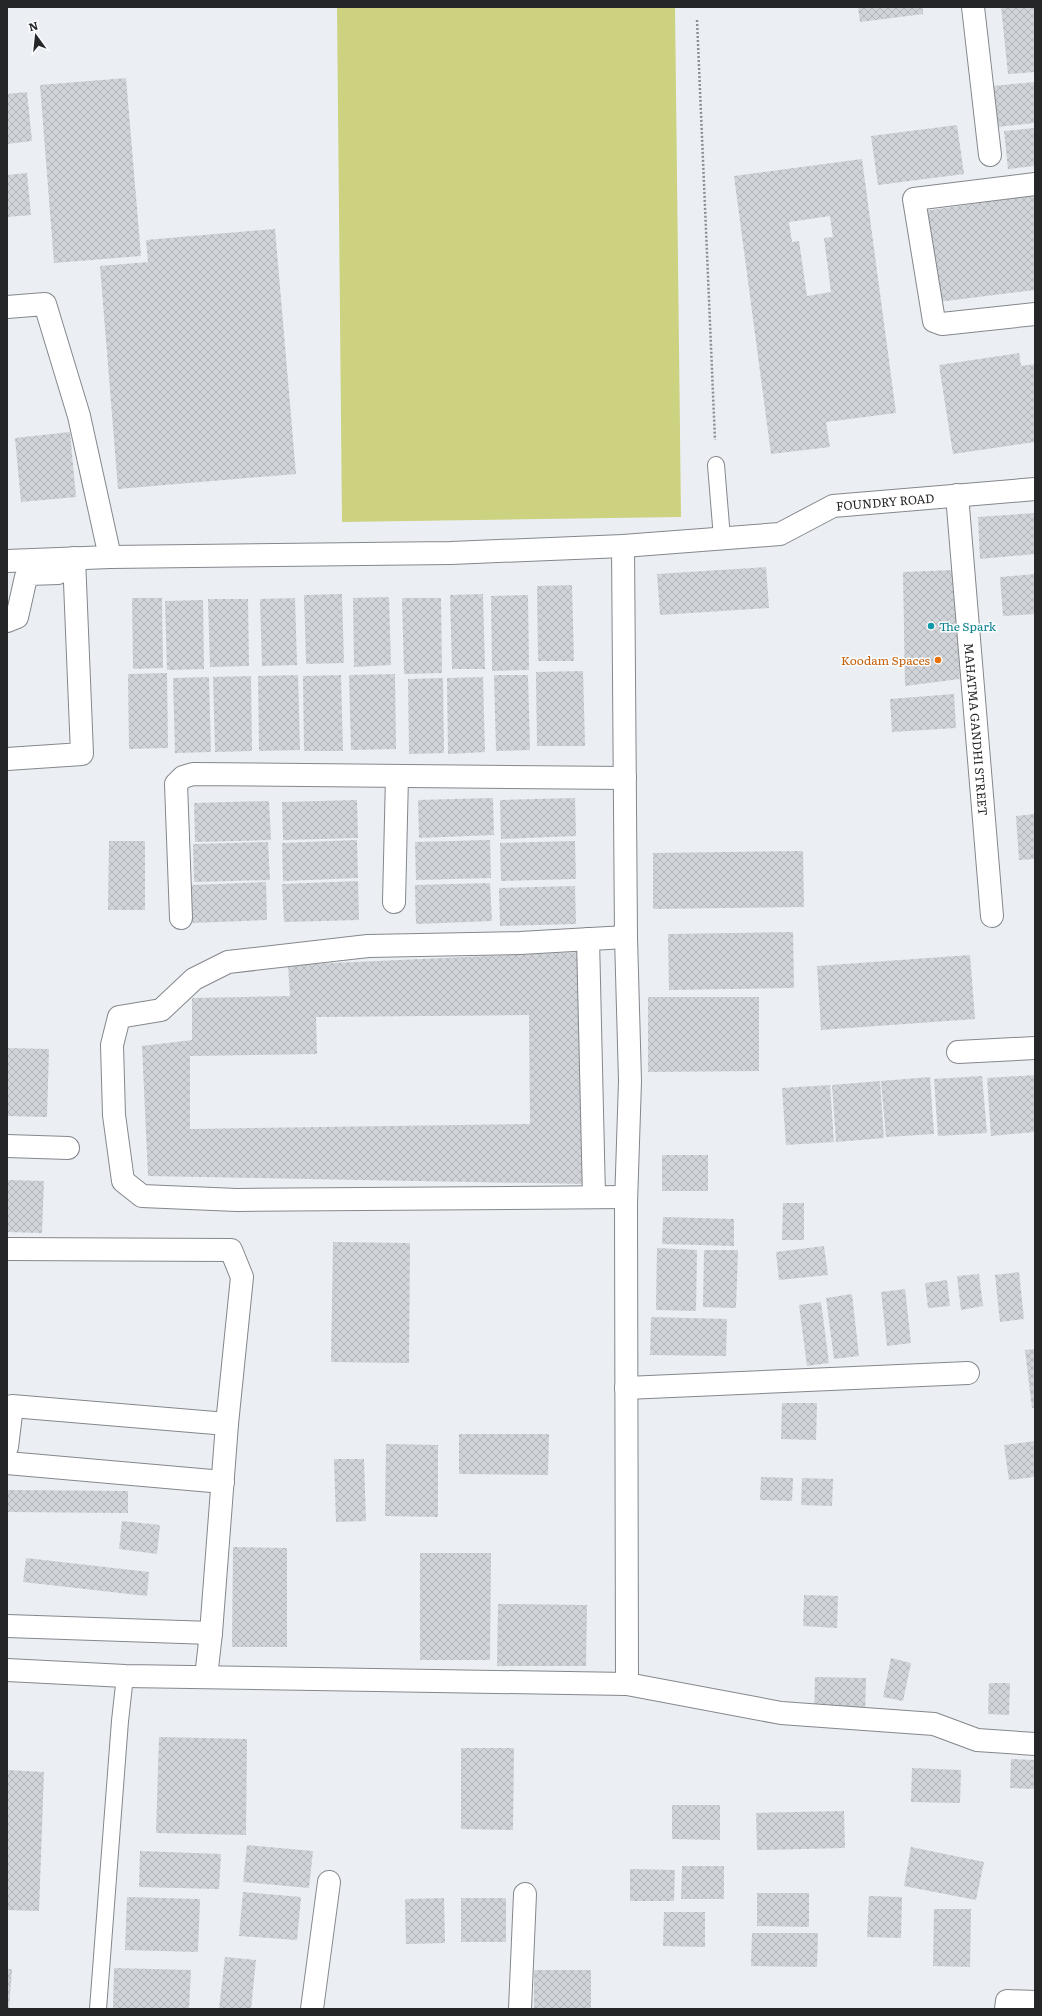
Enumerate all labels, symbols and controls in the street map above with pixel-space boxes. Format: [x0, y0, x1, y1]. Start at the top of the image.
north arrow [16, 16, 56, 56]
text: N [27, 16, 40, 34]
street label: FOUNDRY ROAD [835, 489, 935, 515]
place label: The Spark [939, 617, 997, 635]
marker: The Spark [926, 621, 936, 631]
street label: MAHATMA GANDHI STREET [960, 642, 993, 816]
place label: Koodam Spaces [841, 651, 931, 669]
marker: Koodam Spaces [933, 655, 943, 665]

